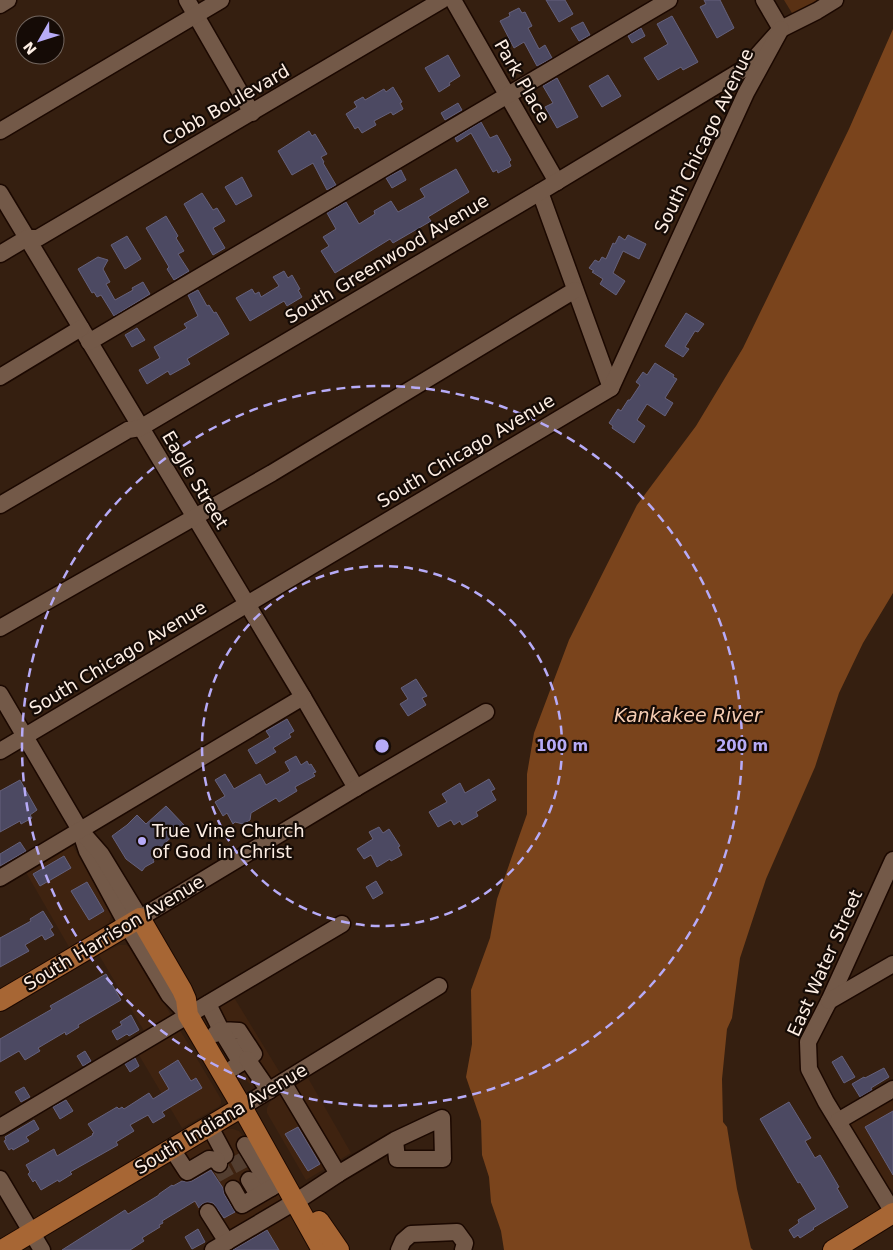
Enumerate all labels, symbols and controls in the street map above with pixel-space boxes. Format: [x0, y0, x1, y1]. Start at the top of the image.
north arrow [15, 15, 65, 65]
street label: Park Place [490, 35, 555, 126]
text: N [20, 39, 40, 58]
street label: South Chicago Avenue [650, 45, 757, 237]
street label: Cobb Boulevard [158, 60, 293, 149]
street label: South Greenwood Avenue [281, 189, 492, 328]
street label: South Chicago Avenue [373, 389, 558, 512]
street label: Eagle Street [158, 427, 233, 532]
street label: South Chicago Avenue [25, 596, 210, 719]
water label: Kankakee River [614, 704, 763, 726]
centre of rings [373, 737, 391, 755]
text: 100 m [536, 737, 588, 755]
text: 200 m [716, 737, 768, 755]
place label: True Vine Church of God in Christ [151, 820, 305, 862]
marker: True Vine Church of God in Christ [136, 835, 148, 847]
street label: South Harrison Avenue [20, 870, 208, 995]
street label: East Water Street [783, 886, 866, 1039]
street label: South Indiana Avenue [131, 1059, 311, 1178]

